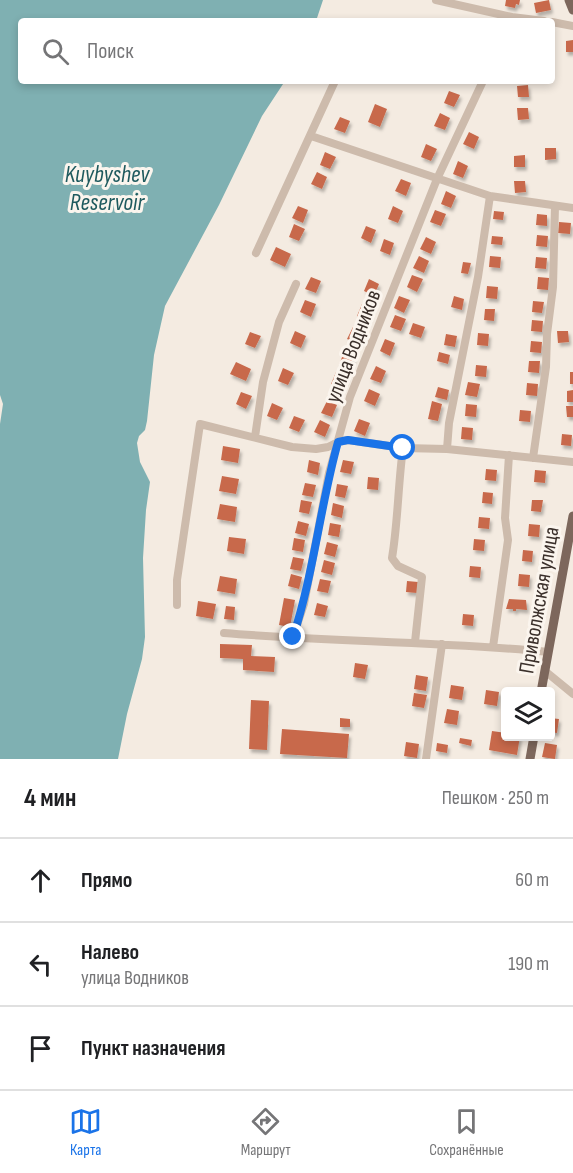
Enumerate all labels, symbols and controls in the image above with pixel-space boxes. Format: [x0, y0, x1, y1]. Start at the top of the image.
search box [18, 18, 555, 84]
icon: search [39, 35, 72, 68]
text: Поиск [87, 38, 133, 65]
water label: Kuybyshev Reservoir [65, 160, 150, 217]
street label: улица Водников [320, 286, 387, 407]
route start [389, 434, 415, 460]
street label: Приволжская улица [513, 525, 566, 676]
route end [279, 623, 305, 649]
map controls [501, 687, 555, 741]
button: layers [501, 687, 555, 741]
text: 4 мин [24, 783, 76, 814]
text: Пешком · 250 m [442, 786, 549, 810]
icon: ahead [24, 864, 57, 897]
text: Прямо [81, 867, 132, 894]
text: 60 m [515, 868, 549, 892]
text: Налево [81, 939, 139, 966]
icon: left [24, 948, 57, 981]
text: 190 m [508, 952, 549, 976]
text: улица Водников [81, 966, 189, 990]
icon: arrive [24, 1032, 57, 1065]
text: Пункт назначения [81, 1035, 225, 1062]
tab: Карта [69, 1105, 102, 1160]
tab: Маршрут [241, 1105, 291, 1160]
tab: Сохранённые [429, 1105, 504, 1160]

